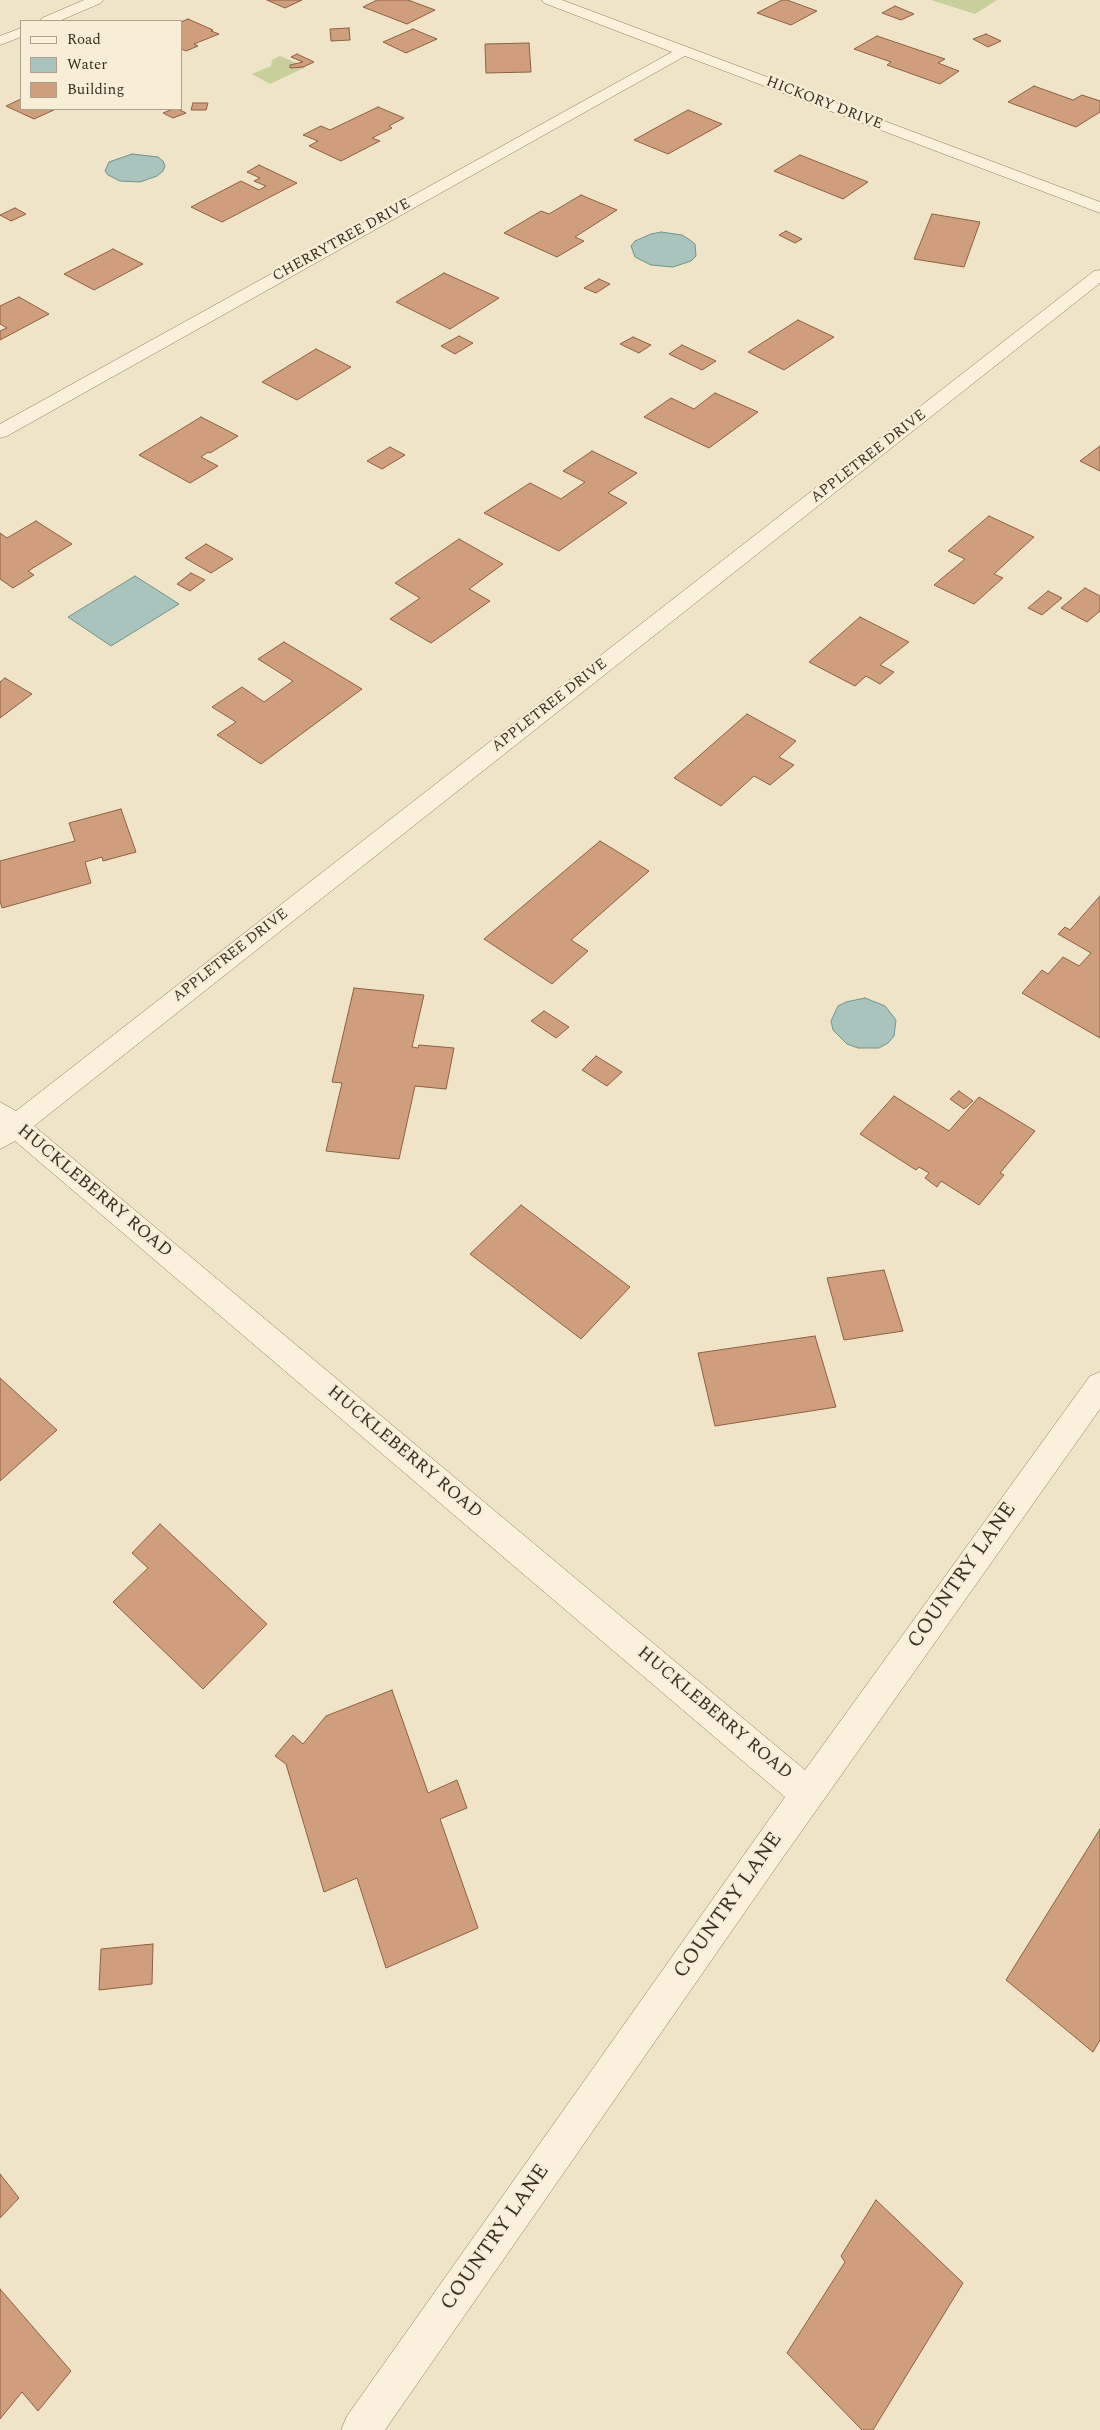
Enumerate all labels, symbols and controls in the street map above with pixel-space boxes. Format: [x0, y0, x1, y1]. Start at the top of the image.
legend [20, 20, 182, 110]
text: Road [67, 28, 101, 51]
text: Water [67, 53, 107, 76]
street label: HICKORY DRIVE [763, 73, 885, 135]
text: Building [67, 78, 124, 101]
street label: CHERRYTREE DRIVE [270, 196, 414, 286]
street label: APPLETREE DRIVE [808, 406, 930, 508]
street label: APPLETREE DRIVE [489, 655, 611, 757]
street label: APPLETREE DRIVE [170, 905, 292, 1007]
street label: HUCKLEBERRY ROAD [12, 1121, 176, 1263]
street label: HUCKLEBERRY ROAD [322, 1382, 486, 1524]
street label: COUNTRY LANE [903, 1498, 1023, 1654]
street label: HUCKLEBERRY ROAD [632, 1643, 796, 1785]
street label: COUNTRY LANE [669, 1828, 789, 1984]
street label: COUNTRY LANE [436, 2160, 556, 2316]

